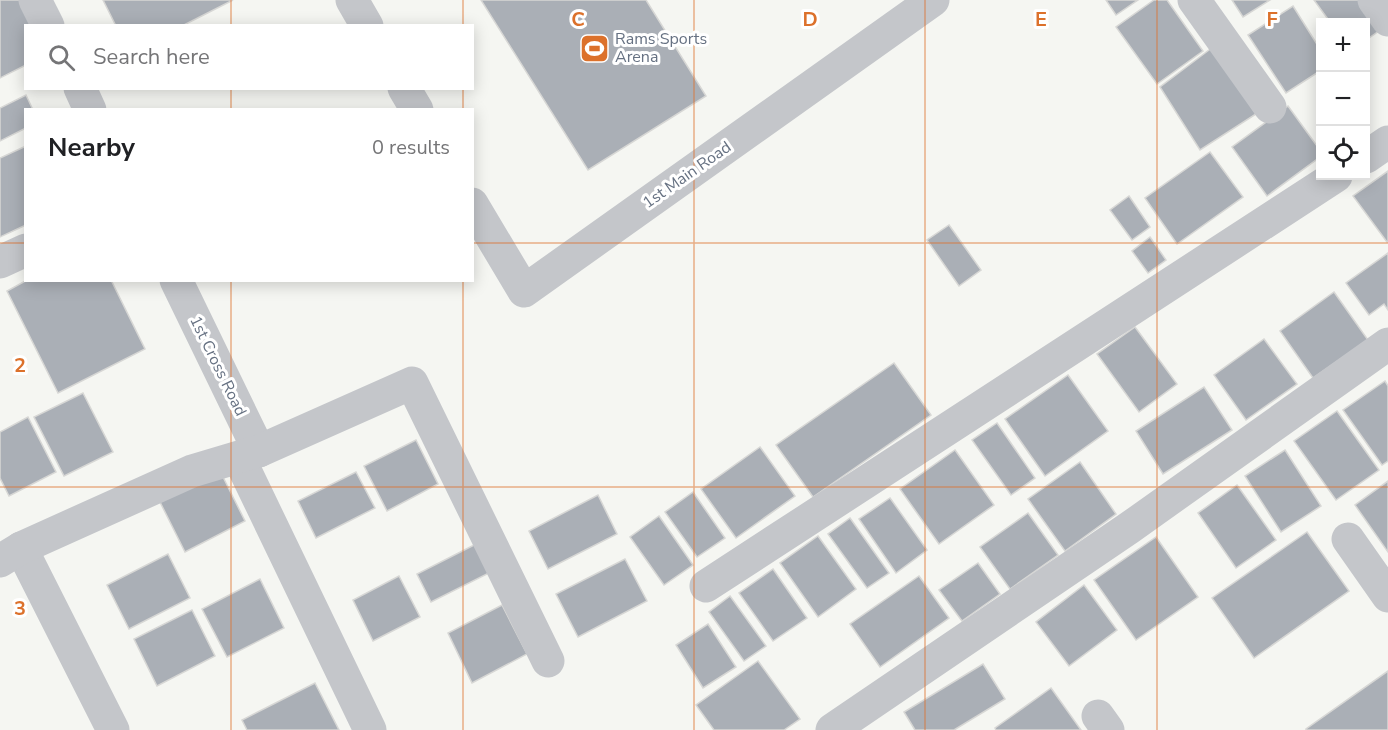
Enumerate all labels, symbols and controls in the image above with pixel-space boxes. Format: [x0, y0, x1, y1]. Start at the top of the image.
text: C [571, 6, 585, 33]
text: D [802, 6, 818, 33]
text: E [1035, 6, 1047, 33]
text: F [1266, 6, 1278, 33]
map controls [1316, 18, 1370, 180]
button: + [1316, 18, 1370, 72]
search box [24, 24, 474, 90]
place label: Rams Sports Arena [615, 28, 707, 68]
sports icon: Rams Sports Arena [578, 32, 610, 64]
icon: search [45, 41, 78, 74]
text: Search here [93, 42, 210, 72]
button: − [1316, 72, 1370, 126]
button: locate [1316, 126, 1370, 180]
text: Nearby [48, 130, 135, 165]
text: 0 results [372, 134, 450, 161]
street label: 1st Main Road [638, 136, 736, 214]
street label: 1st Cross Road [184, 312, 252, 420]
text: 2 [14, 352, 26, 379]
text: 3 [14, 595, 26, 622]

